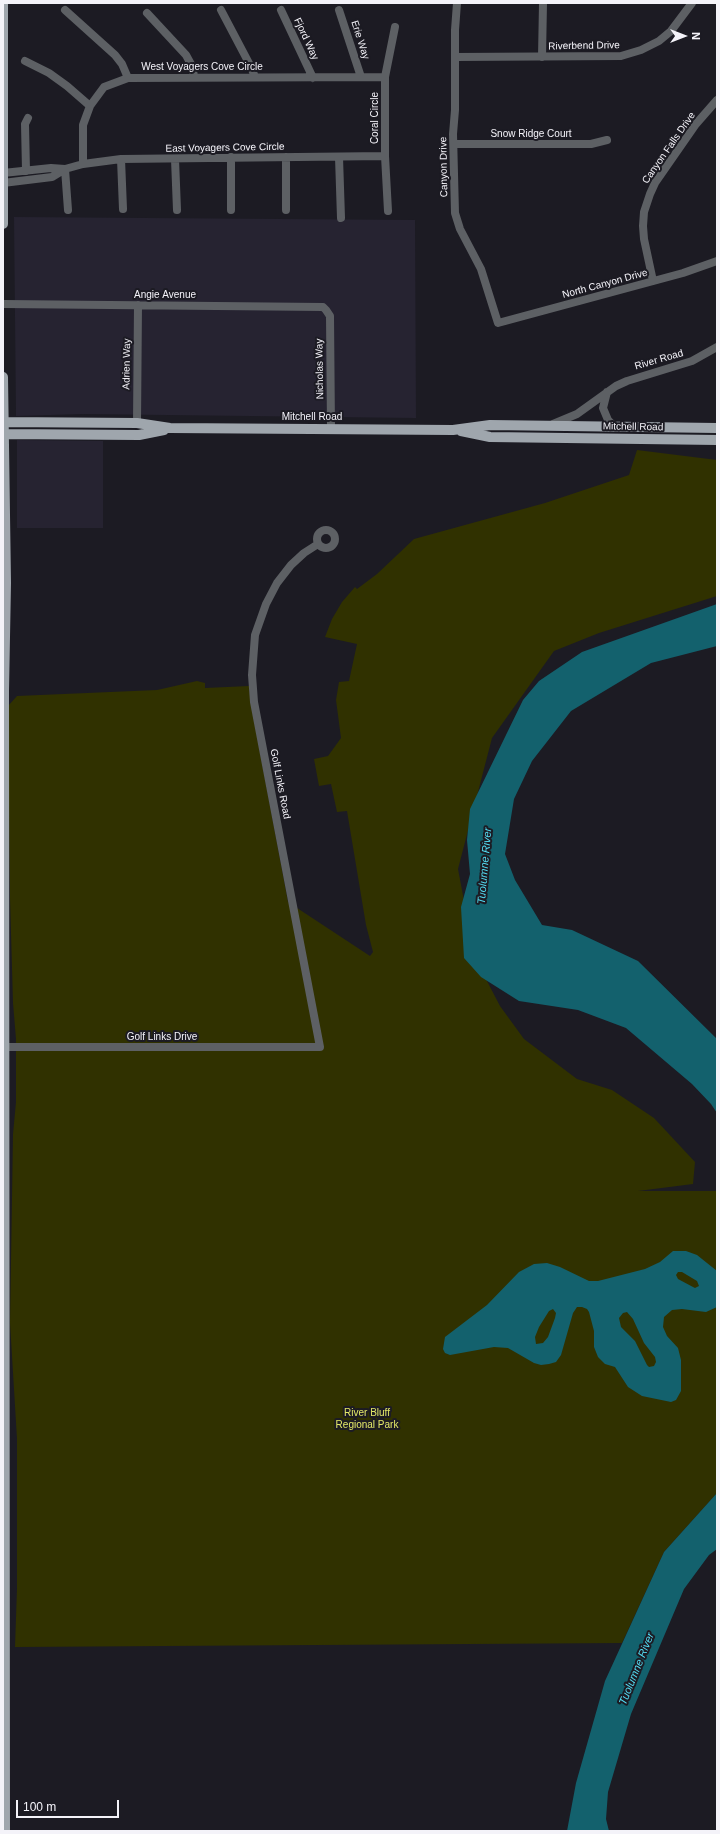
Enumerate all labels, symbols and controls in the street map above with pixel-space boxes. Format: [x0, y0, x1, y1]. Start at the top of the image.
street label: Fjord Way [291, 16, 321, 62]
north arrow [664, 16, 704, 56]
street label: Erie Way [348, 19, 372, 61]
text: N [690, 32, 702, 40]
street label: Riverbend Drive [548, 39, 620, 53]
street label: West Voyagers Cove Circle [141, 61, 263, 73]
street label: Coral Circle [369, 92, 381, 144]
street label: Canyon Falls Drive [640, 110, 698, 186]
street label: Snow Ridge Court [490, 128, 572, 140]
street label: Canyon Drive [437, 137, 451, 197]
street label: East Voyagers Cove Circle [165, 141, 285, 155]
street label: North Canyon Drive [561, 267, 649, 301]
street label: Angie Avenue [134, 289, 196, 301]
street label: Adrien Way [121, 338, 133, 390]
street label: Nicholas Way [313, 339, 327, 399]
street label: River Road [633, 347, 685, 373]
street label: Mitchell Road [282, 411, 342, 423]
street label: Mitchell Road [603, 420, 663, 434]
street label: Golf Links Road [267, 748, 293, 820]
water label: Tuolumne River [475, 827, 495, 905]
street label: Golf Links Drive [127, 1031, 197, 1043]
park label: River Bluff Regional Park [336, 1407, 398, 1430]
water label: Tuolumne River [616, 1631, 658, 1707]
scale bar [18, 1792, 121, 1818]
text: 100 m [23, 1800, 56, 1814]

